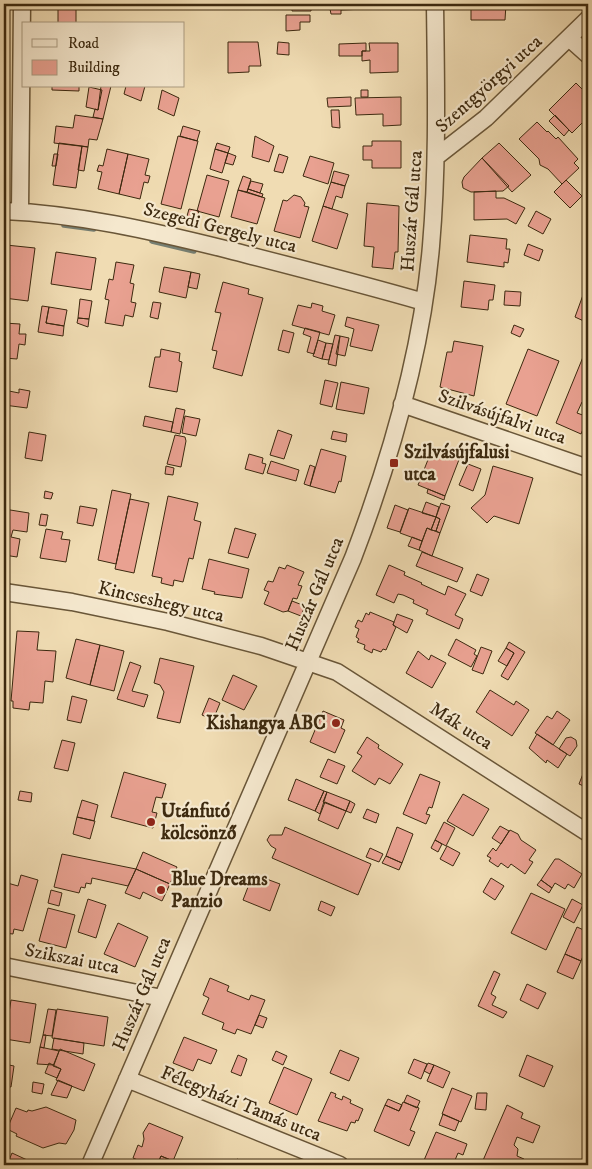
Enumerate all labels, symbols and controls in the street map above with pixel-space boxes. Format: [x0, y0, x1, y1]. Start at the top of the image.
legend [22, 22, 185, 88]
street label: Szentgyörgyi utca [431, 30, 547, 138]
text: Road [68, 34, 100, 53]
text: Building [68, 58, 120, 77]
street label: Huszár Gál utca [396, 150, 428, 272]
street label: Szegedi Gergely utca [141, 198, 299, 258]
street label: Szilvásújfalvi utca [435, 384, 569, 450]
place label: Szilvásújfalusi utca [404, 441, 509, 486]
marker: Szilvásújfalusi utca [388, 457, 400, 469]
street label: Huszár Gál utca [281, 534, 349, 654]
street label: Kincseshegy utca [96, 576, 226, 628]
street label: Mák utca [425, 697, 497, 755]
place label: Kishangya ABC [206, 712, 326, 735]
marker: Kishangya ABC [330, 717, 342, 729]
place label: Utánfutó kölcsönző [160, 800, 237, 845]
marker: Utánfutó kölcsönző [145, 816, 157, 828]
place label: Blue Dreams Panzio [171, 868, 268, 913]
marker: Blue Dreams Panzio [155, 884, 167, 896]
street label: Huszár Gál utca [108, 934, 176, 1054]
street label: Szikszai utca [23, 939, 121, 979]
street label: Félegyházi Tamás utca [157, 1061, 325, 1147]

